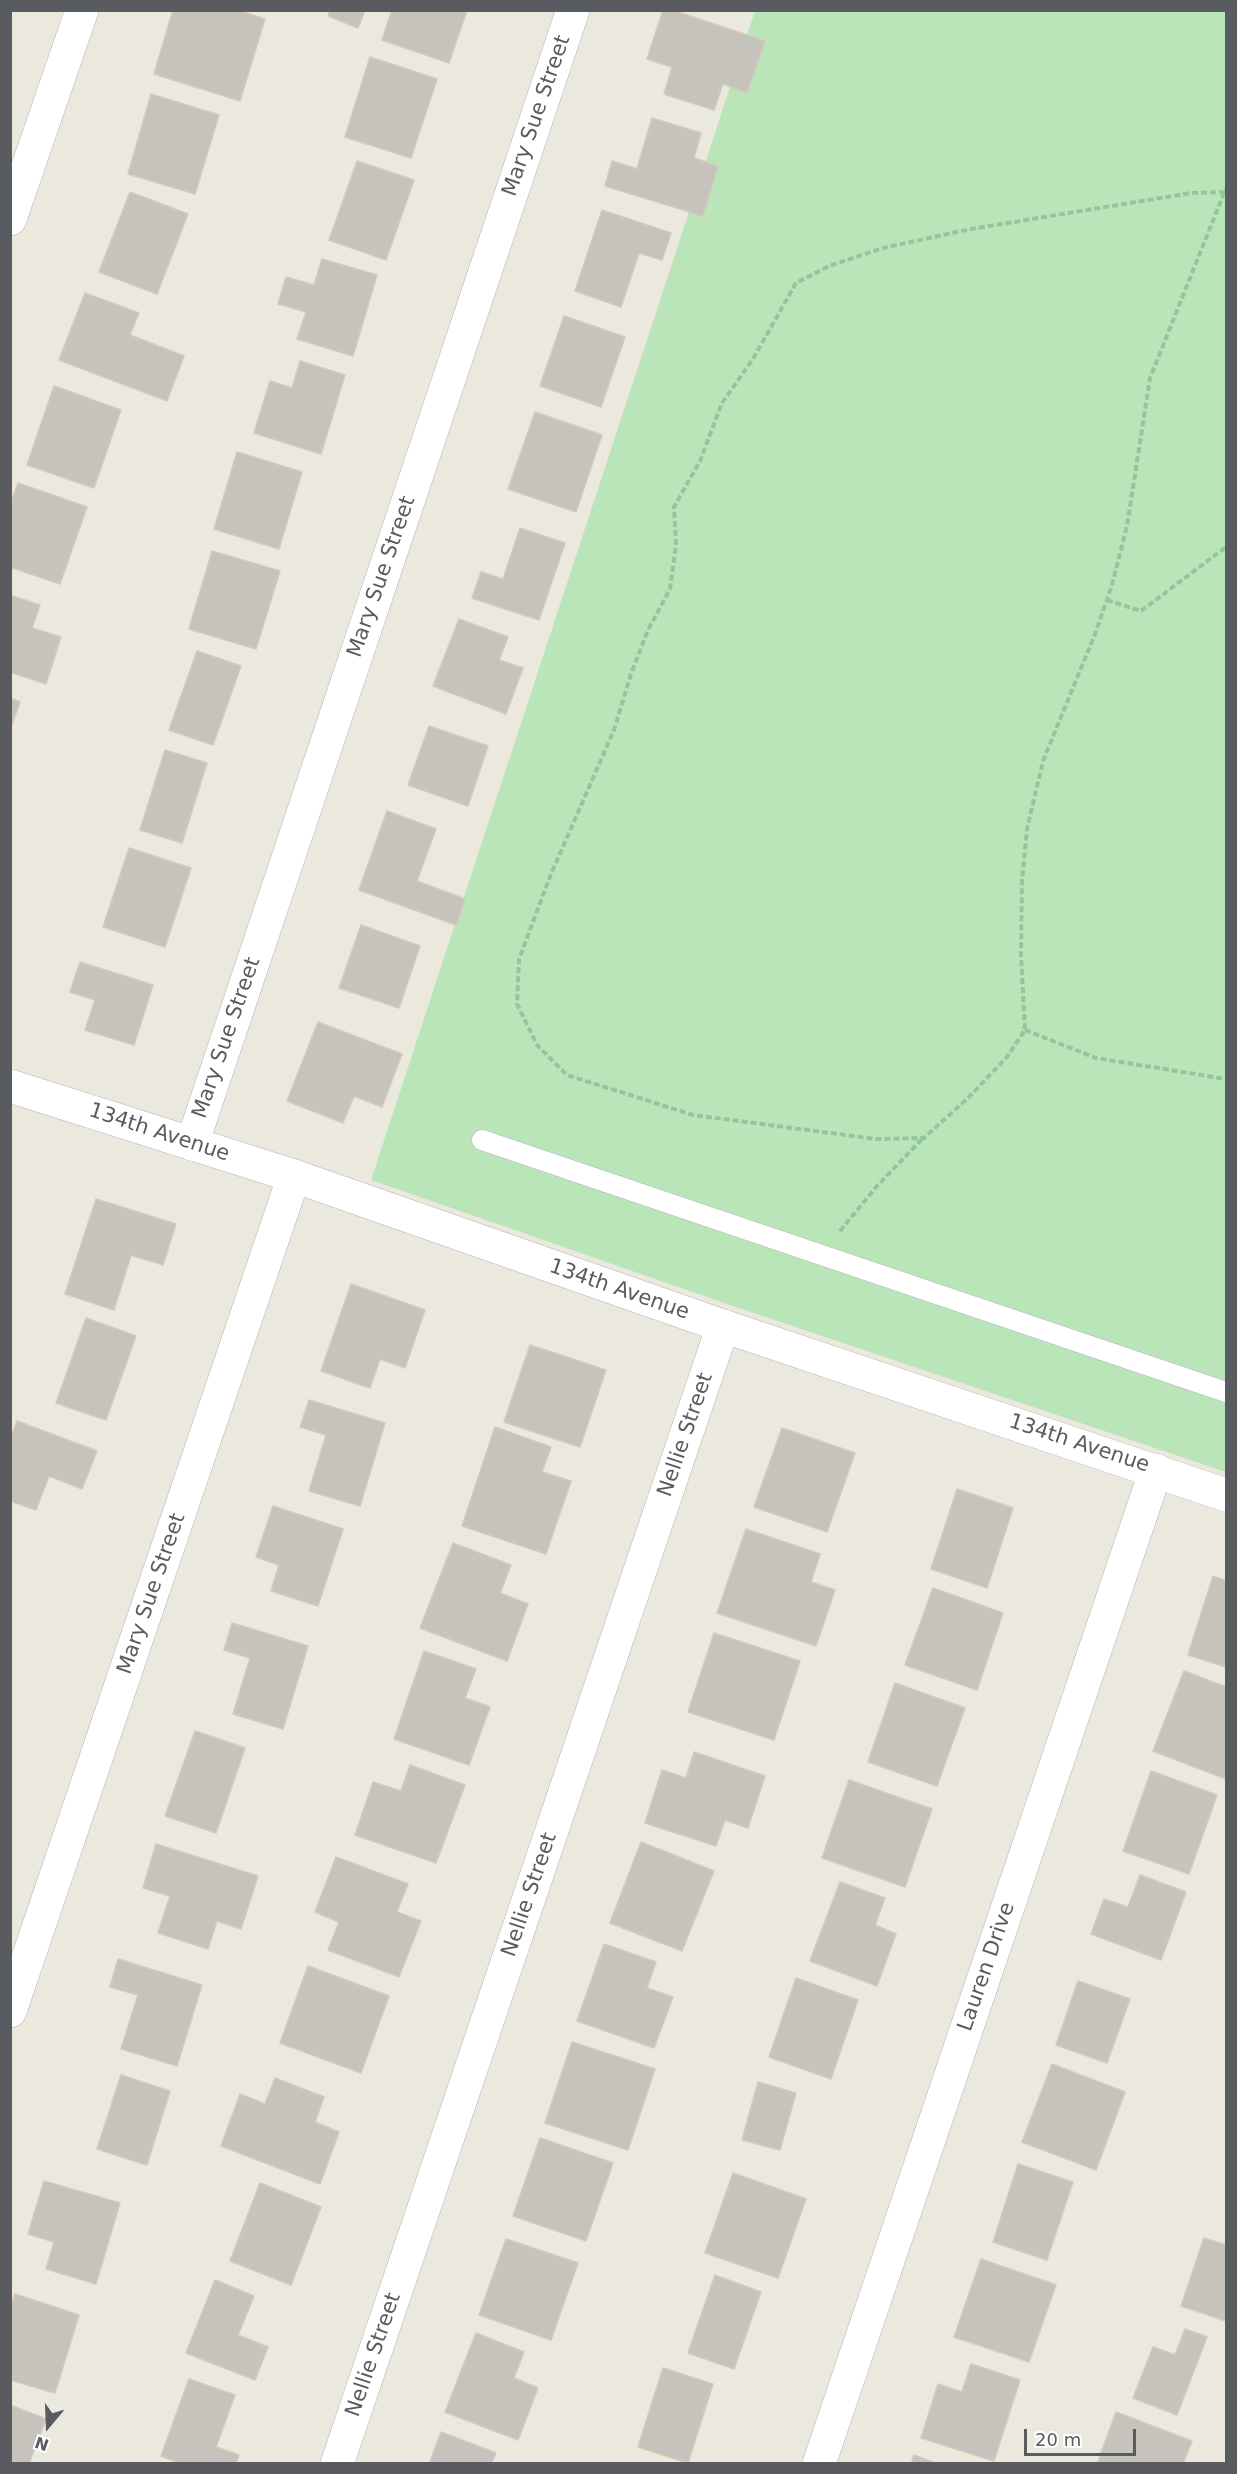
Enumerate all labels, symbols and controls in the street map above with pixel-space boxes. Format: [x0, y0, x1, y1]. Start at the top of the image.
street label: Mary Sue Street [498, 32, 576, 200]
street label: Mary Sue Street [343, 493, 421, 661]
street label: Mary Sue Street [188, 954, 266, 1122]
street label: 134th Avenue [86, 1098, 232, 1168]
street label: 134th Avenue [546, 1254, 692, 1326]
street label: Nellie Street [653, 1370, 719, 1500]
street label: 134th Avenue [1006, 1409, 1152, 1479]
street label: Mary Sue Street [113, 1510, 191, 1678]
street label: Nellie Street [497, 1830, 563, 1960]
street label: Lauren Drive [953, 1899, 1021, 2035]
street label: Nellie Street [341, 2290, 407, 2420]
north arrow [18, 2396, 78, 2456]
scale bar [1027, 2417, 1140, 2455]
text: 20 m [1035, 2429, 1081, 2450]
text: N [33, 2432, 51, 2455]

